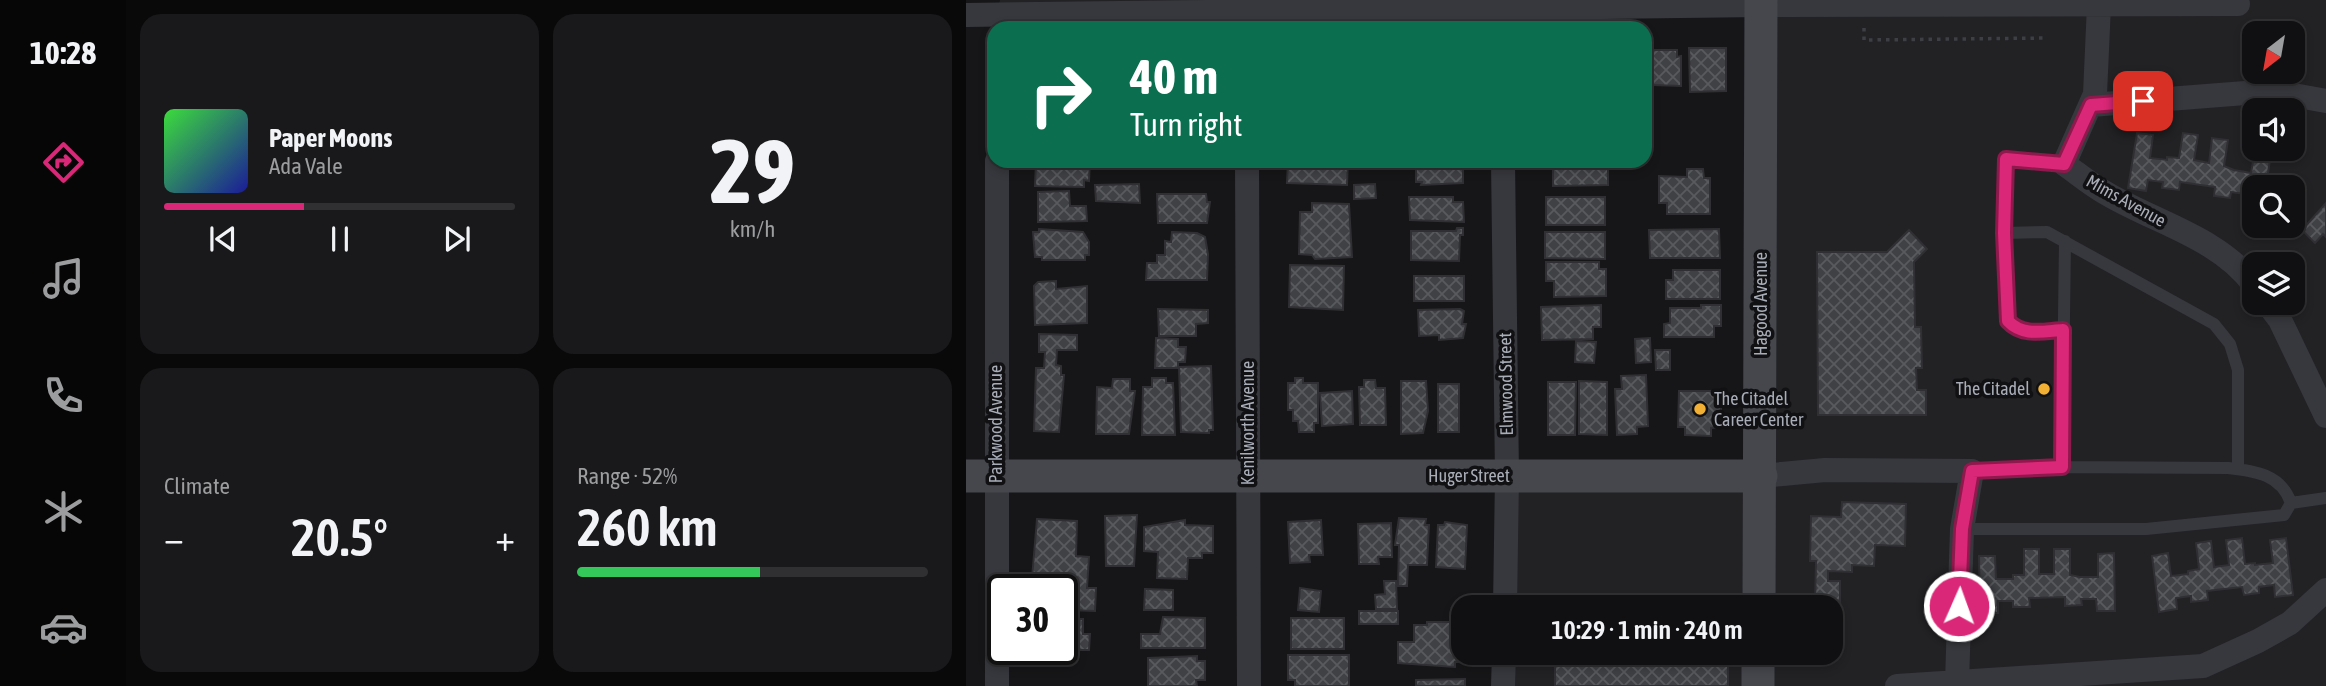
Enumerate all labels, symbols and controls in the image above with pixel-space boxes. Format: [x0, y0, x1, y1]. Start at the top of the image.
north arrow [2242, 21, 2305, 84]
map controls [2242, 21, 2305, 315]
text: 10:28 [30, 34, 96, 71]
text: 40 m [1130, 48, 1218, 104]
icon: right [1015, 49, 1106, 140]
pin [2113, 71, 2173, 131]
icon: arrive [2124, 82, 2162, 120]
button: sound [2242, 98, 2305, 161]
text: Turn right [1130, 106, 1243, 143]
text: 29 [710, 118, 795, 222]
text: Paper Moons [269, 123, 392, 153]
icon: directions [39, 138, 88, 187]
text: Ada Vale [269, 153, 343, 179]
street label: Mims Avenue [2083, 170, 2170, 231]
button: search [2242, 175, 2305, 238]
text: km/h [730, 216, 775, 242]
icon: previous [204, 220, 242, 258]
icon: pause [321, 220, 359, 258]
icon: next [438, 220, 476, 258]
street label: Hagood Avenue [1750, 252, 1771, 356]
button: layers [2242, 252, 2305, 315]
icon: music [39, 254, 88, 303]
street label: Elmwood Street [1494, 332, 1517, 436]
street label: Kenilworth Avenue [1237, 361, 1258, 485]
street label: Parkwood Avenue [985, 365, 1006, 483]
icon: phone [39, 371, 88, 420]
place label: The Citadel [1956, 378, 2030, 399]
marker: The Citadel [2036, 381, 2052, 397]
place label: The Citadel Career Center [1714, 388, 1804, 430]
marker: The Citadel Career Center [1692, 401, 1708, 417]
text: Range · 52% [577, 463, 677, 489]
street label: Huger Street [1428, 465, 1510, 486]
text: Climate [164, 473, 230, 499]
icon: climate [39, 487, 88, 536]
text: 260 km [577, 497, 718, 557]
text: 20.5° [291, 507, 388, 567]
text: − [164, 516, 184, 559]
text: + [495, 516, 515, 559]
position arrow [1922, 569, 1996, 643]
speed limit sign: 30 [987, 574, 1078, 665]
icon: car [39, 603, 88, 652]
text: 10:29 · 1 min · 240 m [1551, 615, 1743, 645]

